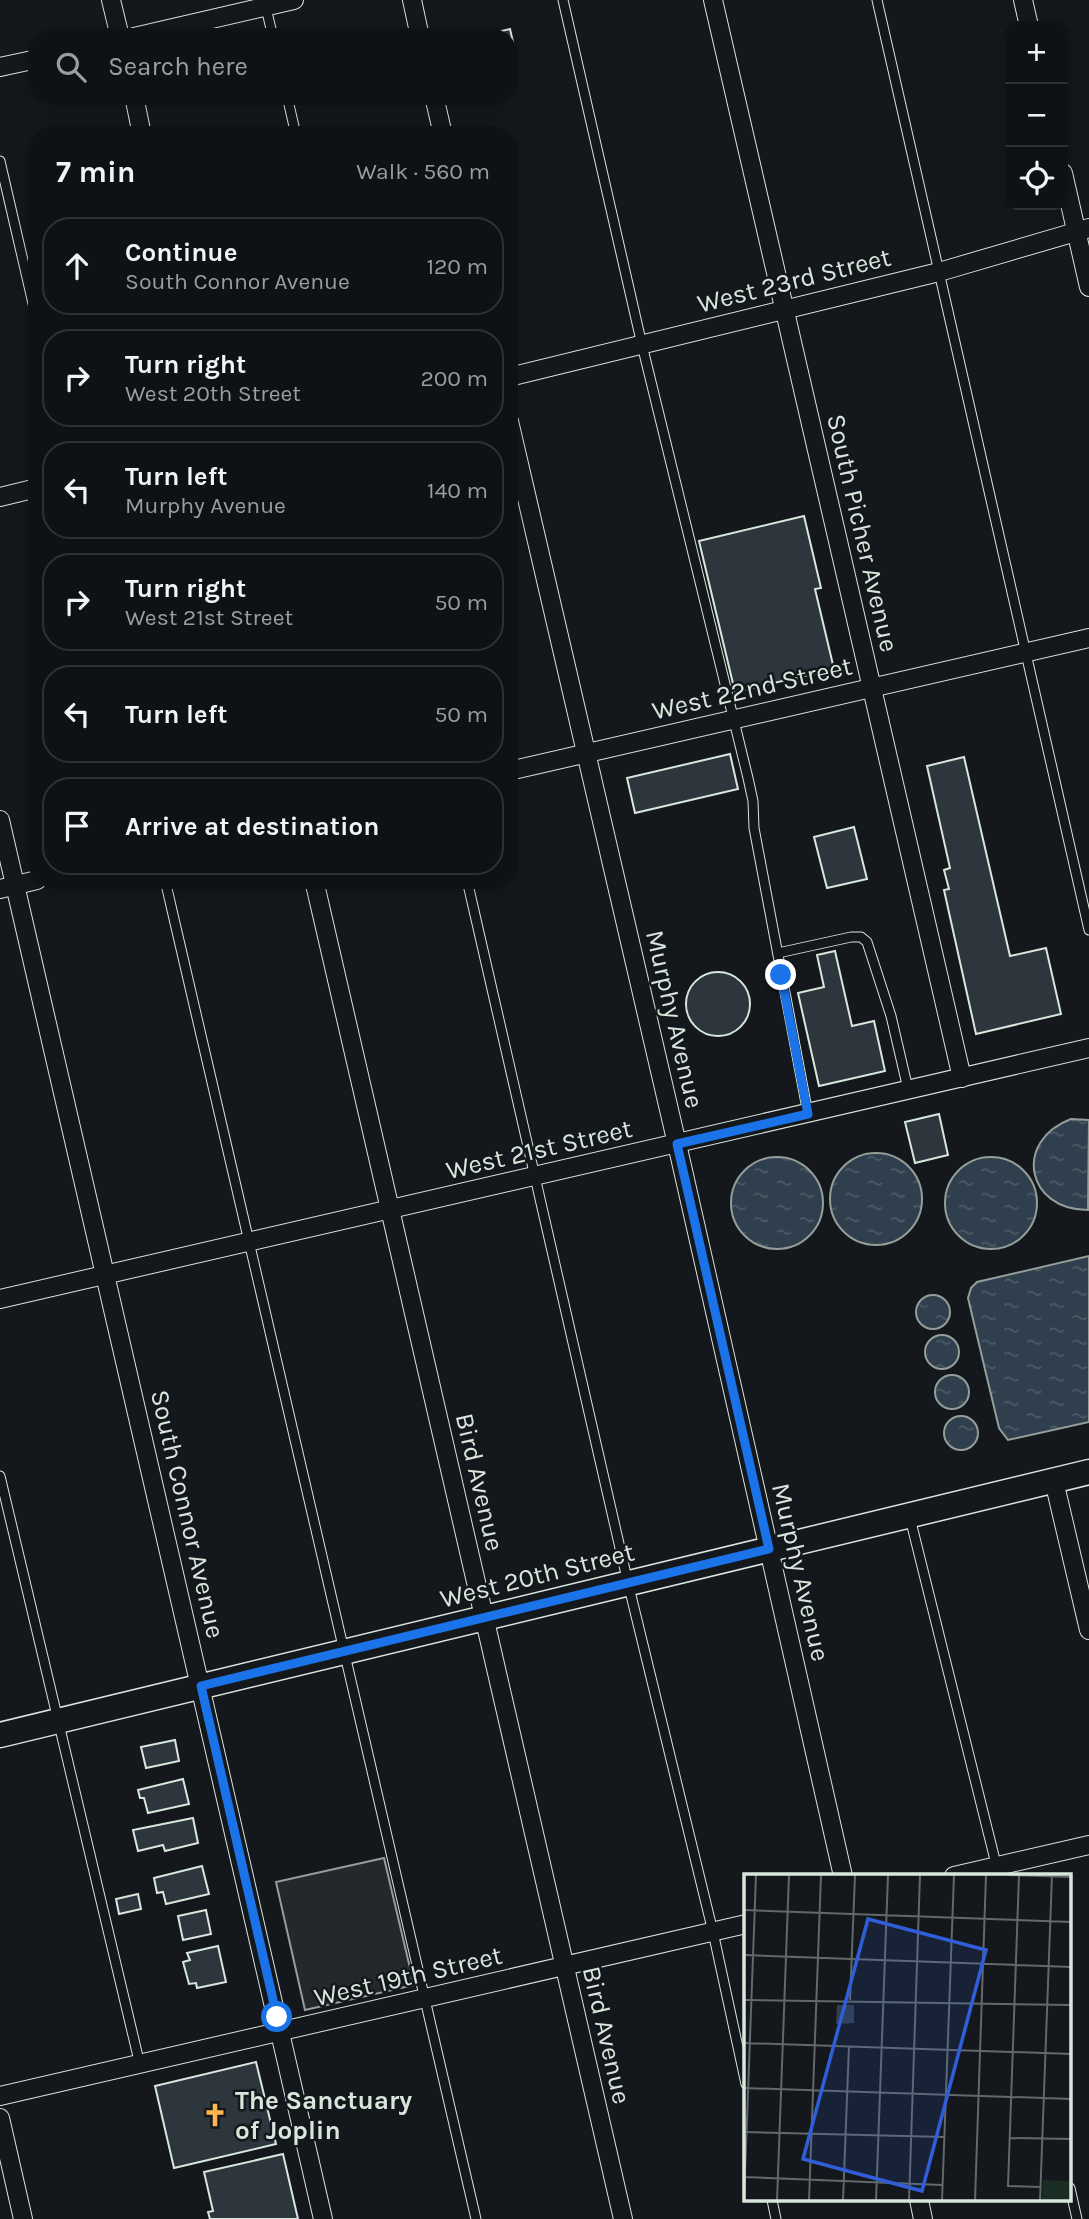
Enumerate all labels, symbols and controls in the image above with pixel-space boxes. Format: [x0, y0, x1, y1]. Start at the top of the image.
map controls [1005, 21, 1068, 210]
button: + [1005, 21, 1068, 84]
search box [28, 28, 518, 105]
icon: search [52, 48, 90, 86]
text: Search here [108, 51, 248, 82]
button: − [1005, 84, 1068, 147]
button: locate [1005, 147, 1068, 210]
text: 7 min [56, 154, 136, 190]
text: Walk · 560 m [356, 158, 490, 185]
text: Continue [125, 237, 237, 268]
street label: West 23rd Street [694, 241, 894, 319]
icon: ahead [58, 247, 96, 285]
text: 120 m [426, 253, 488, 280]
text: South Connor Avenue [125, 268, 350, 295]
text: Turn right [125, 349, 246, 380]
icon: right [58, 359, 96, 397]
text: 200 m [420, 365, 488, 392]
text: West 20th Street [125, 380, 301, 407]
street label: South Picher Avenue [820, 411, 905, 655]
text: Turn left [125, 461, 227, 492]
icon: left [58, 471, 96, 509]
text: 140 m [427, 477, 488, 504]
text: Murphy Avenue [125, 492, 286, 519]
text: Turn right [125, 573, 246, 604]
icon: right [58, 583, 96, 621]
text: 50 m [434, 589, 488, 616]
text: West 21st Street [125, 604, 293, 631]
street label: West 22nd Street [649, 650, 855, 727]
icon: left [58, 695, 96, 733]
text: Turn left [125, 699, 227, 730]
text: 50 m [434, 701, 488, 728]
icon: arrive [58, 807, 96, 845]
text: Arrive at destination [125, 811, 379, 842]
street label: Murphy Avenue [639, 927, 710, 1111]
route end [765, 959, 796, 990]
street label: West 21st Street [443, 1113, 635, 1186]
street label: South Connor Avenue [144, 1387, 231, 1641]
street label: Bird Avenue [449, 1410, 510, 1554]
street label: Murphy Avenue [765, 1480, 836, 1664]
street label: West 20th Street [437, 1536, 638, 1615]
inset map [744, 1874, 1072, 2202]
street label: West 19th Street [311, 1940, 505, 2013]
street label: Bird Avenue [576, 1963, 637, 2107]
route start [261, 2001, 292, 2032]
place label: The Sanctuary of Joplin [235, 2085, 412, 2146]
church icon: The Sanctuary of Joplin [201, 2101, 229, 2129]

